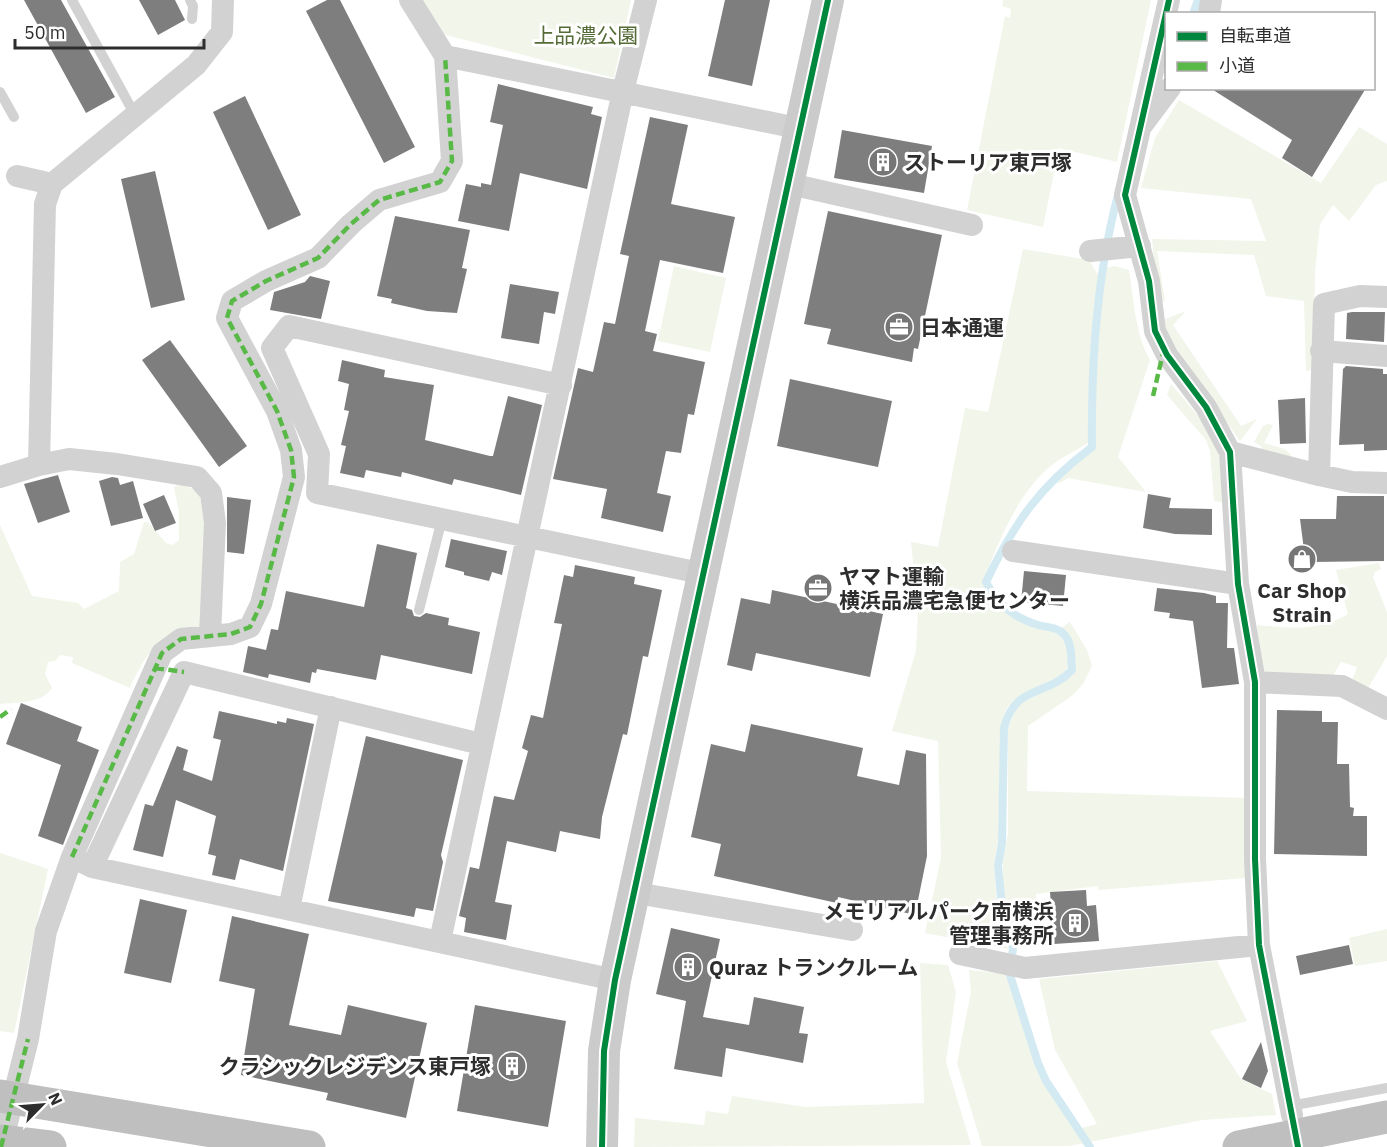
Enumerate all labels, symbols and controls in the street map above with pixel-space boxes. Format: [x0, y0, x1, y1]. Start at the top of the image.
scale bar [15, 12, 204, 50]
legend [1165, 12, 1375, 90]
text: 50 m [24, 21, 66, 44]
park label: 上品濃公園 [534, 21, 639, 49]
text: 自転車道 [1219, 24, 1291, 47]
text: 小道 [1219, 54, 1255, 77]
building icon: ストーリア東戸塚 [867, 146, 899, 178]
place label: ストーリア東戸塚 [904, 148, 1072, 176]
office icon: 日本通運 [883, 311, 915, 343]
place label: 日本通運 [920, 313, 1004, 341]
shop icon: Car Shop Strain [1286, 543, 1318, 575]
place label: ヤマト運輸 横浜品濃宅急便センター [839, 562, 1070, 614]
office icon: ヤマト運輸 横浜品濃宅急便センター [802, 572, 834, 604]
place label: Car Shop Strain [1257, 576, 1347, 628]
place label: メモリアルパーク南横浜 管理事務所 [823, 897, 1054, 949]
building icon: メモリアルパーク南横浜 管理事務所 [1059, 907, 1091, 939]
building icon: Quraz トランクルーム [672, 951, 704, 983]
place label: Quraz トランクルーム [709, 953, 918, 981]
building icon: クラシックレジデンス東戸塚 [496, 1050, 528, 1082]
place label: クラシックレジデンス東戸塚 [219, 1052, 491, 1080]
north arrow [12, 1075, 72, 1135]
text: N [44, 1089, 67, 1108]

